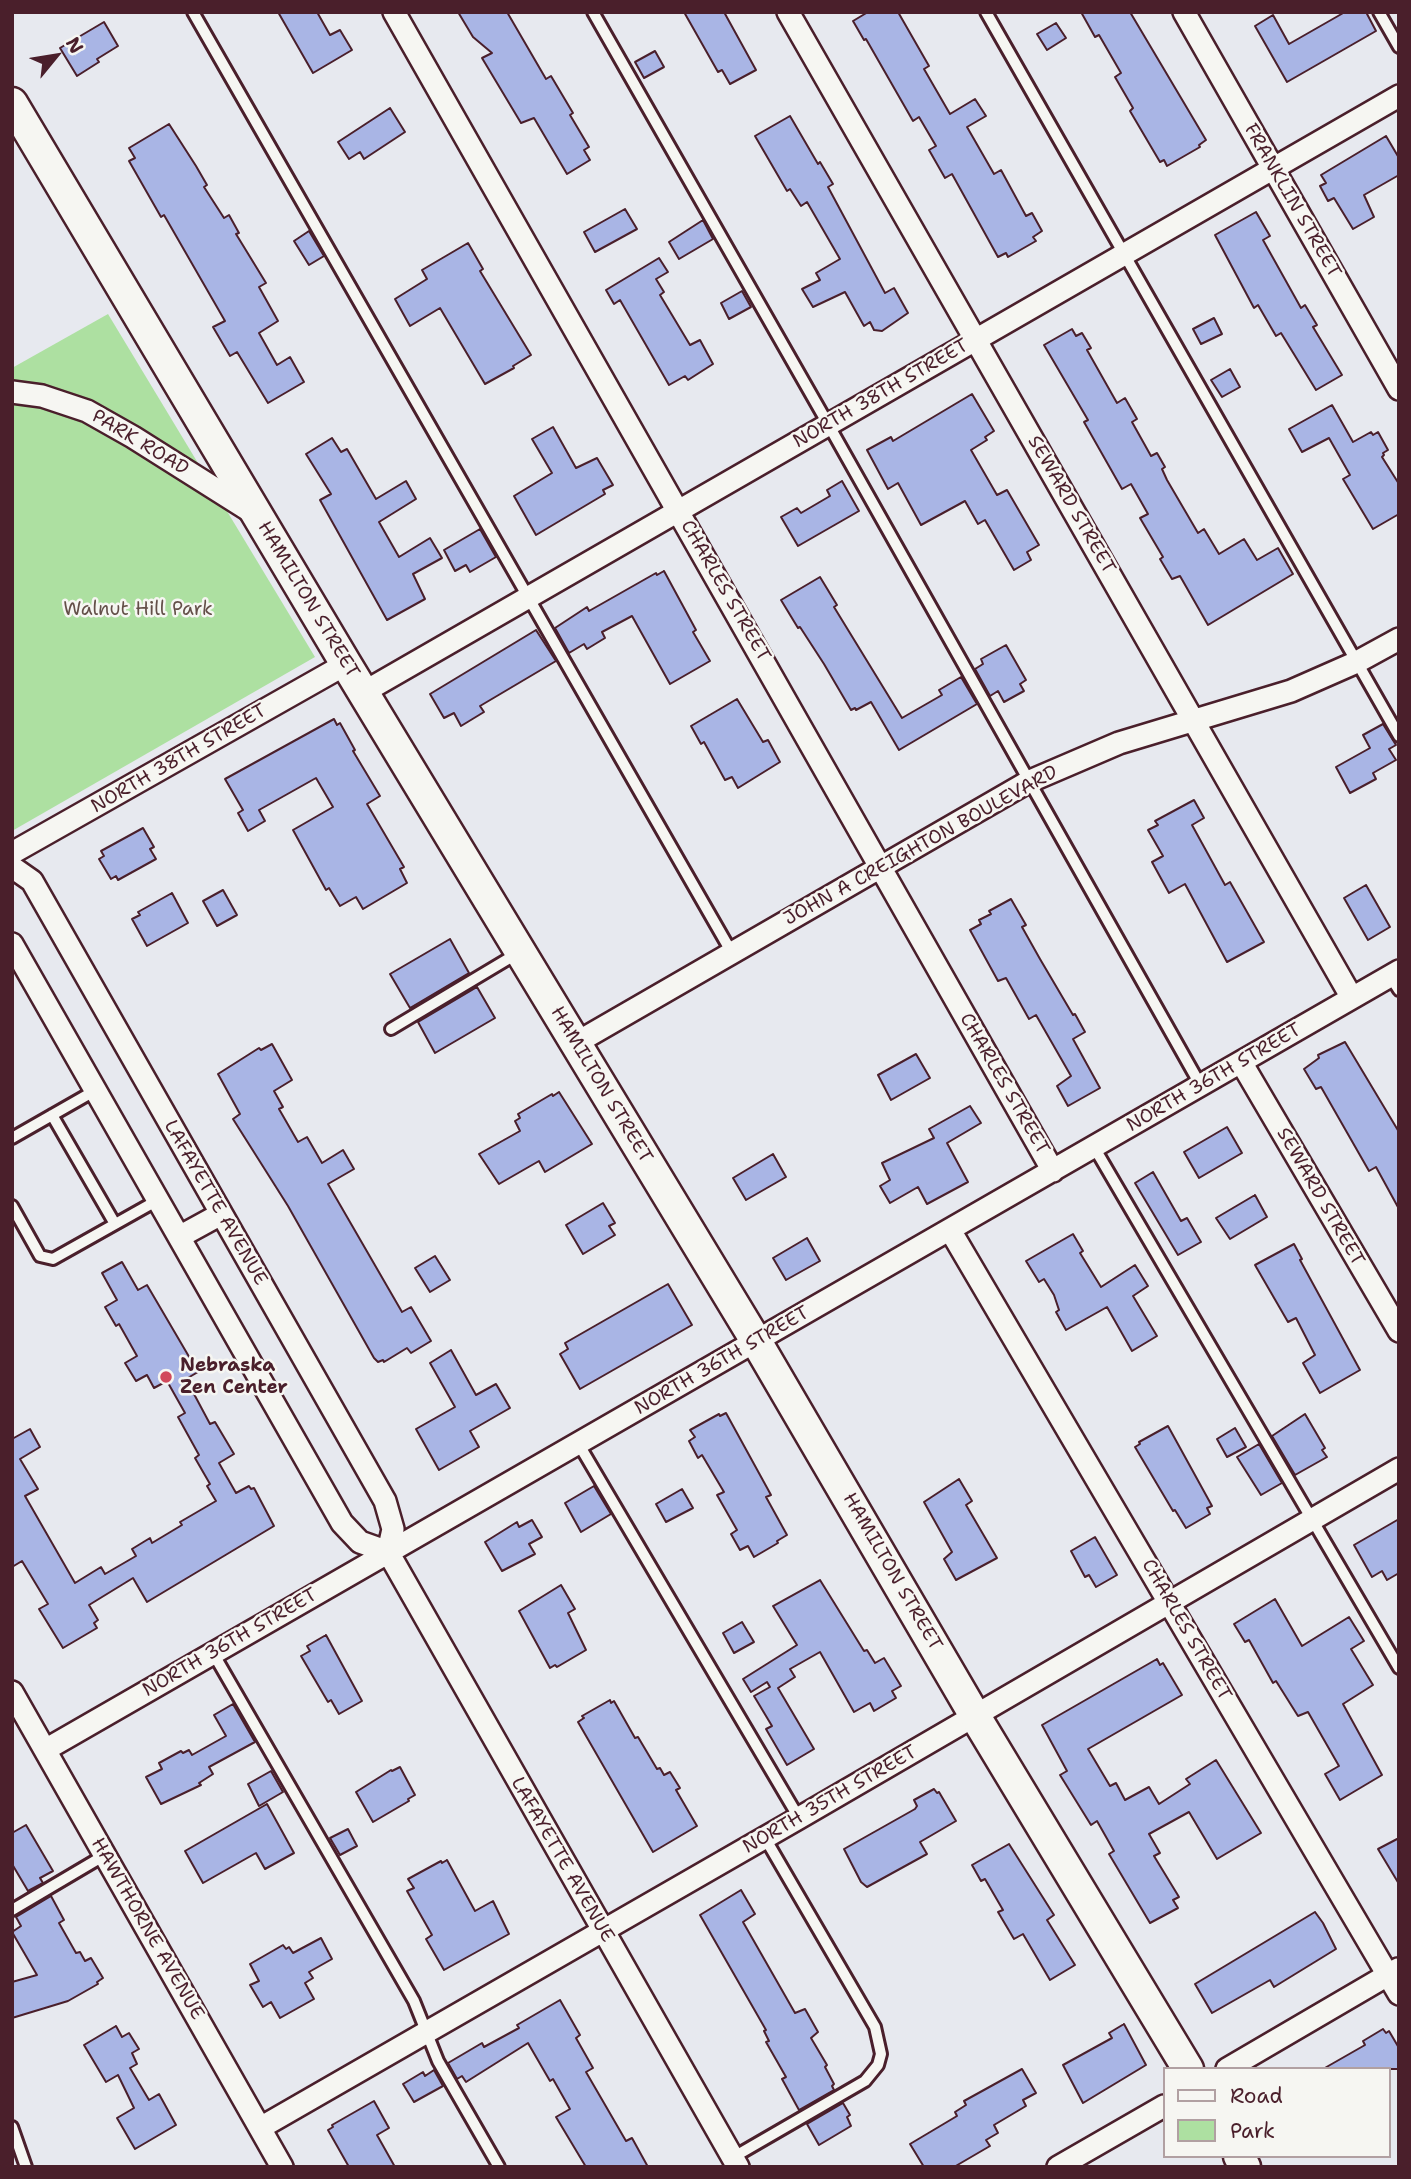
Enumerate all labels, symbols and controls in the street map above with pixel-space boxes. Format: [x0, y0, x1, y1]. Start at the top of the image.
north arrow [21, 21, 91, 91]
text: N [60, 32, 89, 58]
street label: FRANKLIN STREET [1239, 120, 1345, 282]
street label: NORTH 38TH STREET [789, 335, 973, 453]
street label: PARK ROAD [87, 405, 193, 481]
street label: SEWARD STREET [1022, 432, 1120, 578]
street label: CHARLES STREET [675, 516, 775, 666]
street label: HAMILTON STREET [252, 518, 364, 682]
park label: Walnut Hill Park [63, 599, 213, 621]
street label: NORTH 38TH STREET [87, 700, 271, 818]
street label: JOHN A CREIGHTON BOULEVARD [780, 761, 1062, 931]
street label: HAMILTON STREET [545, 1003, 657, 1167]
street label: CHARLES STREET [954, 1009, 1054, 1159]
street label: NORTH 36TH STREET [1123, 1019, 1305, 1137]
street label: LAFAYETTE AVENUE [158, 1116, 272, 1290]
street label: SEWARD STREET [1271, 1124, 1369, 1270]
street label: NORTH 36TH STREET [631, 1302, 813, 1420]
place label: Nebraska Zen Center [180, 1355, 288, 1399]
marker: Nebraska Zen Center [158, 1369, 174, 1385]
street label: HAMILTON STREET [838, 1489, 946, 1655]
street label: CHARLES STREET [1136, 1555, 1236, 1705]
street label: NORTH 36TH STREET [139, 1584, 321, 1702]
street label: NORTH 35TH STREET [739, 1741, 921, 1859]
street label: LAFAYETTE AVENUE [505, 1773, 619, 1947]
street label: HAWTHORNE AVENUE [86, 1834, 208, 2024]
legend [1162, 2067, 1390, 2158]
text: Road [1230, 2082, 1283, 2110]
text: Park [1230, 2117, 1275, 2145]

